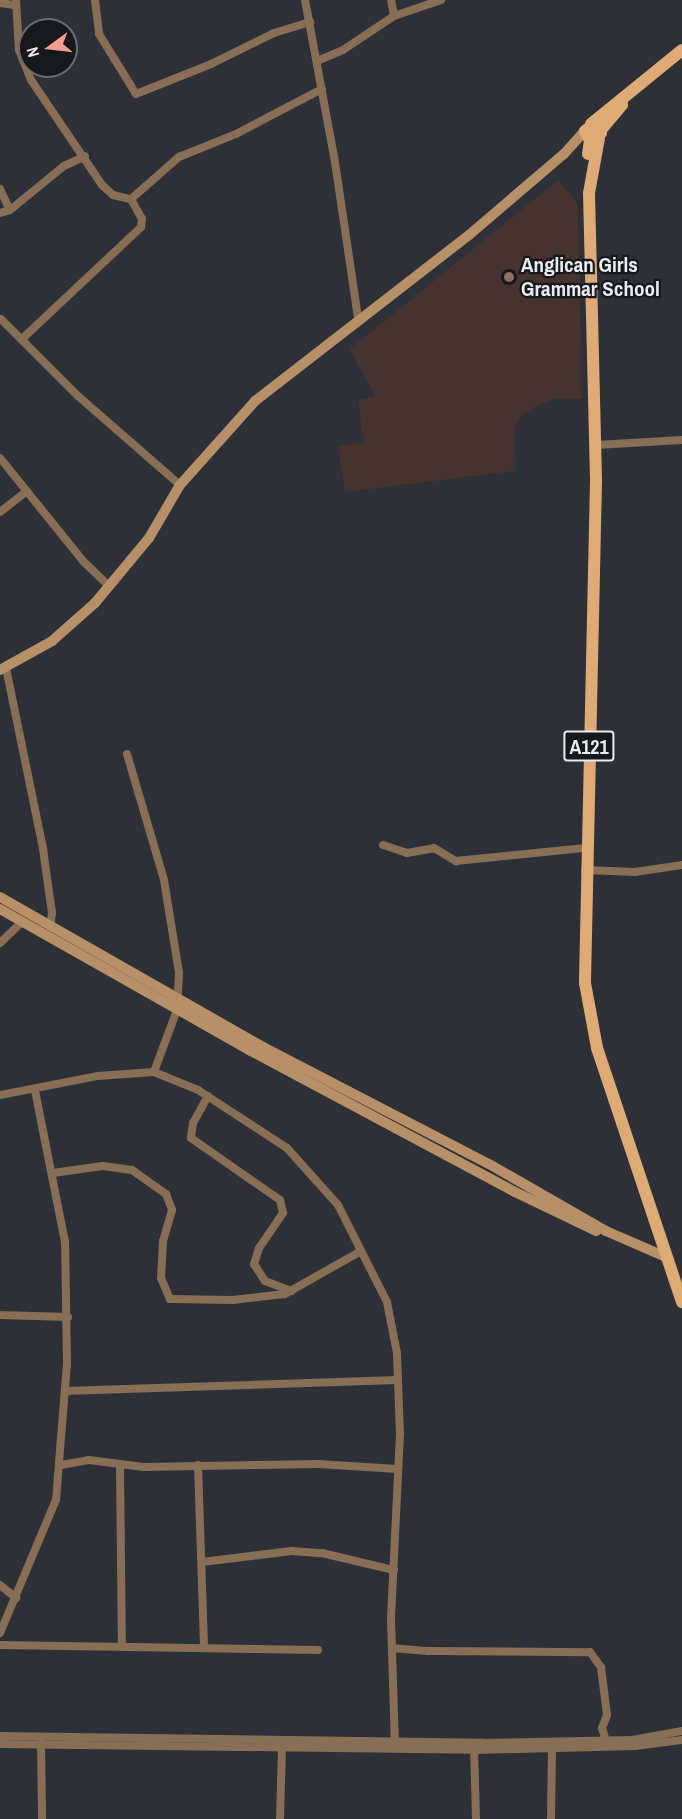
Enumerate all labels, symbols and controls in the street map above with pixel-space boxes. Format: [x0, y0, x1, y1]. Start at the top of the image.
north arrow [18, 18, 78, 78]
text: N [21, 45, 44, 60]
place label: Anglican Girls Grammar School [521, 252, 660, 302]
marker: Anglican Girls Grammar School [502, 270, 516, 284]
road number: A121 [562, 729, 616, 763]

